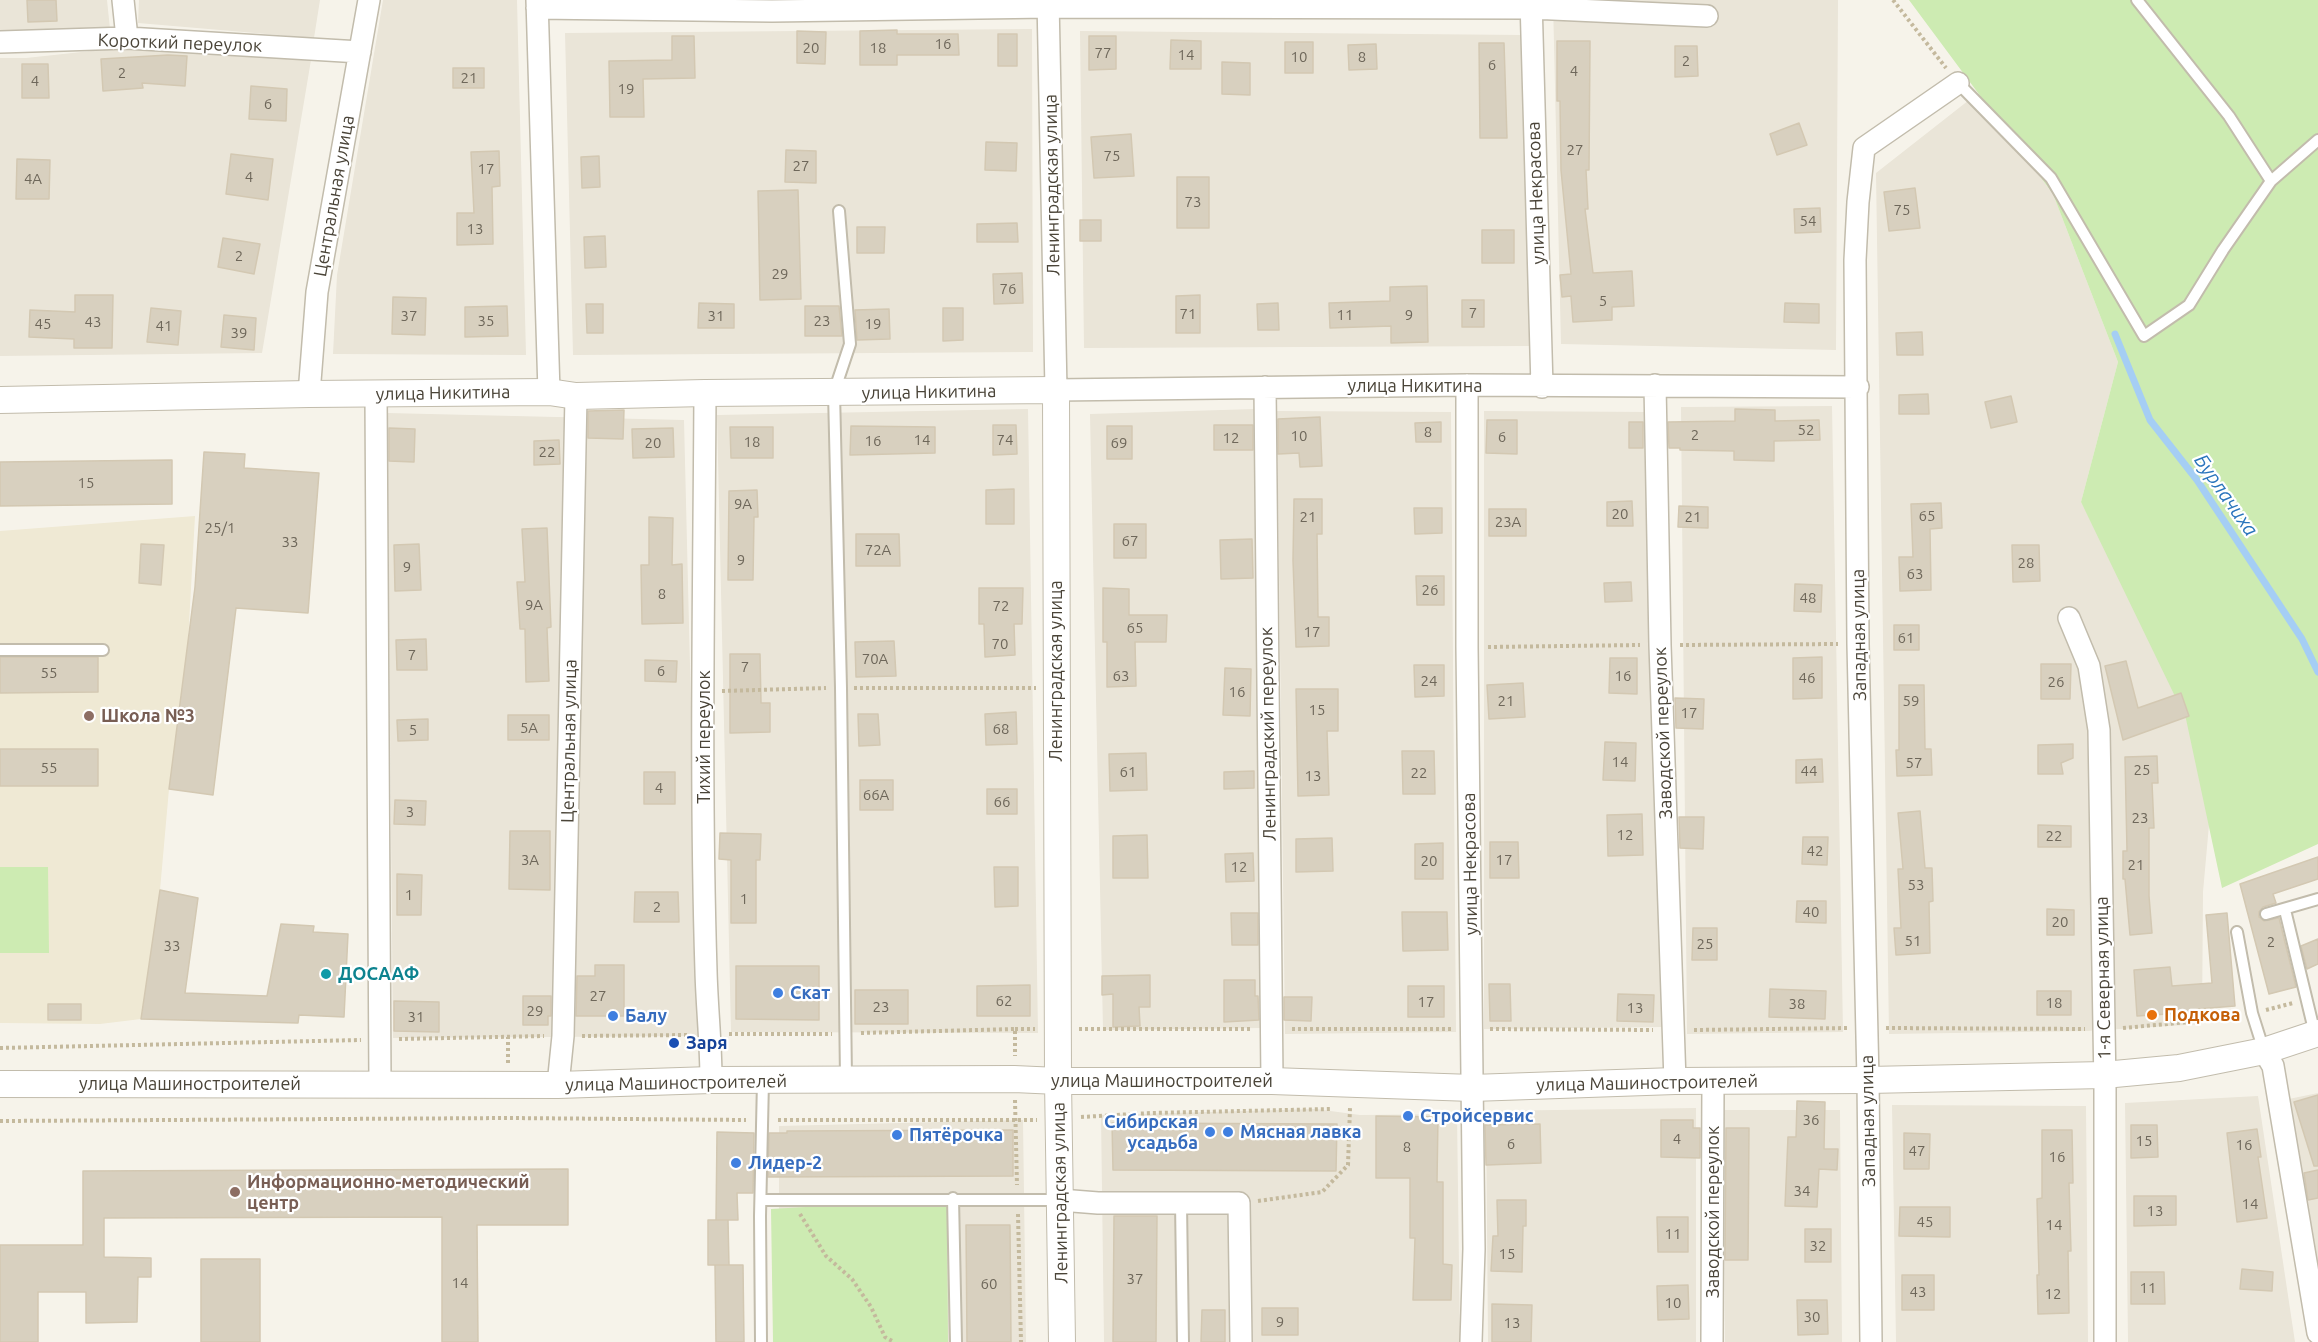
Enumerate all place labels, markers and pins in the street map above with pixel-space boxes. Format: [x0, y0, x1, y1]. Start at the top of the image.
place label: Школа №3 [101, 705, 195, 727]
marker: Школа №3 [82, 709, 96, 723]
place label: ДОСААФ [338, 963, 419, 985]
marker: ДОСААФ [319, 967, 333, 981]
place label: Скат [790, 982, 830, 1004]
marker: Скат [771, 986, 785, 1000]
place label: Подкова [2164, 1004, 2240, 1026]
place label: Балу [625, 1005, 667, 1027]
marker: Подкова [2145, 1008, 2159, 1022]
marker: Балу [606, 1009, 620, 1023]
place label: Заря [686, 1032, 728, 1054]
marker: Заря [667, 1036, 681, 1050]
place label: Стройсервис [1420, 1105, 1534, 1127]
marker: Стройсервис [1401, 1109, 1415, 1123]
place label: Сибирская усадьба [1104, 1111, 1198, 1154]
place label: Мясная лавка [1240, 1121, 1361, 1143]
place label: Пятёрочка [909, 1124, 1003, 1146]
marker: Сибирская усадьба [1203, 1125, 1217, 1139]
marker: Мясная лавка [1221, 1125, 1235, 1139]
marker: Пятёрочка [890, 1128, 904, 1142]
place label: Лидер-2 [748, 1152, 822, 1174]
marker: Лидер-2 [729, 1156, 743, 1170]
place label: Информационно-методический центр [247, 1171, 530, 1214]
marker: Информационно-методический центр [228, 1185, 242, 1199]

